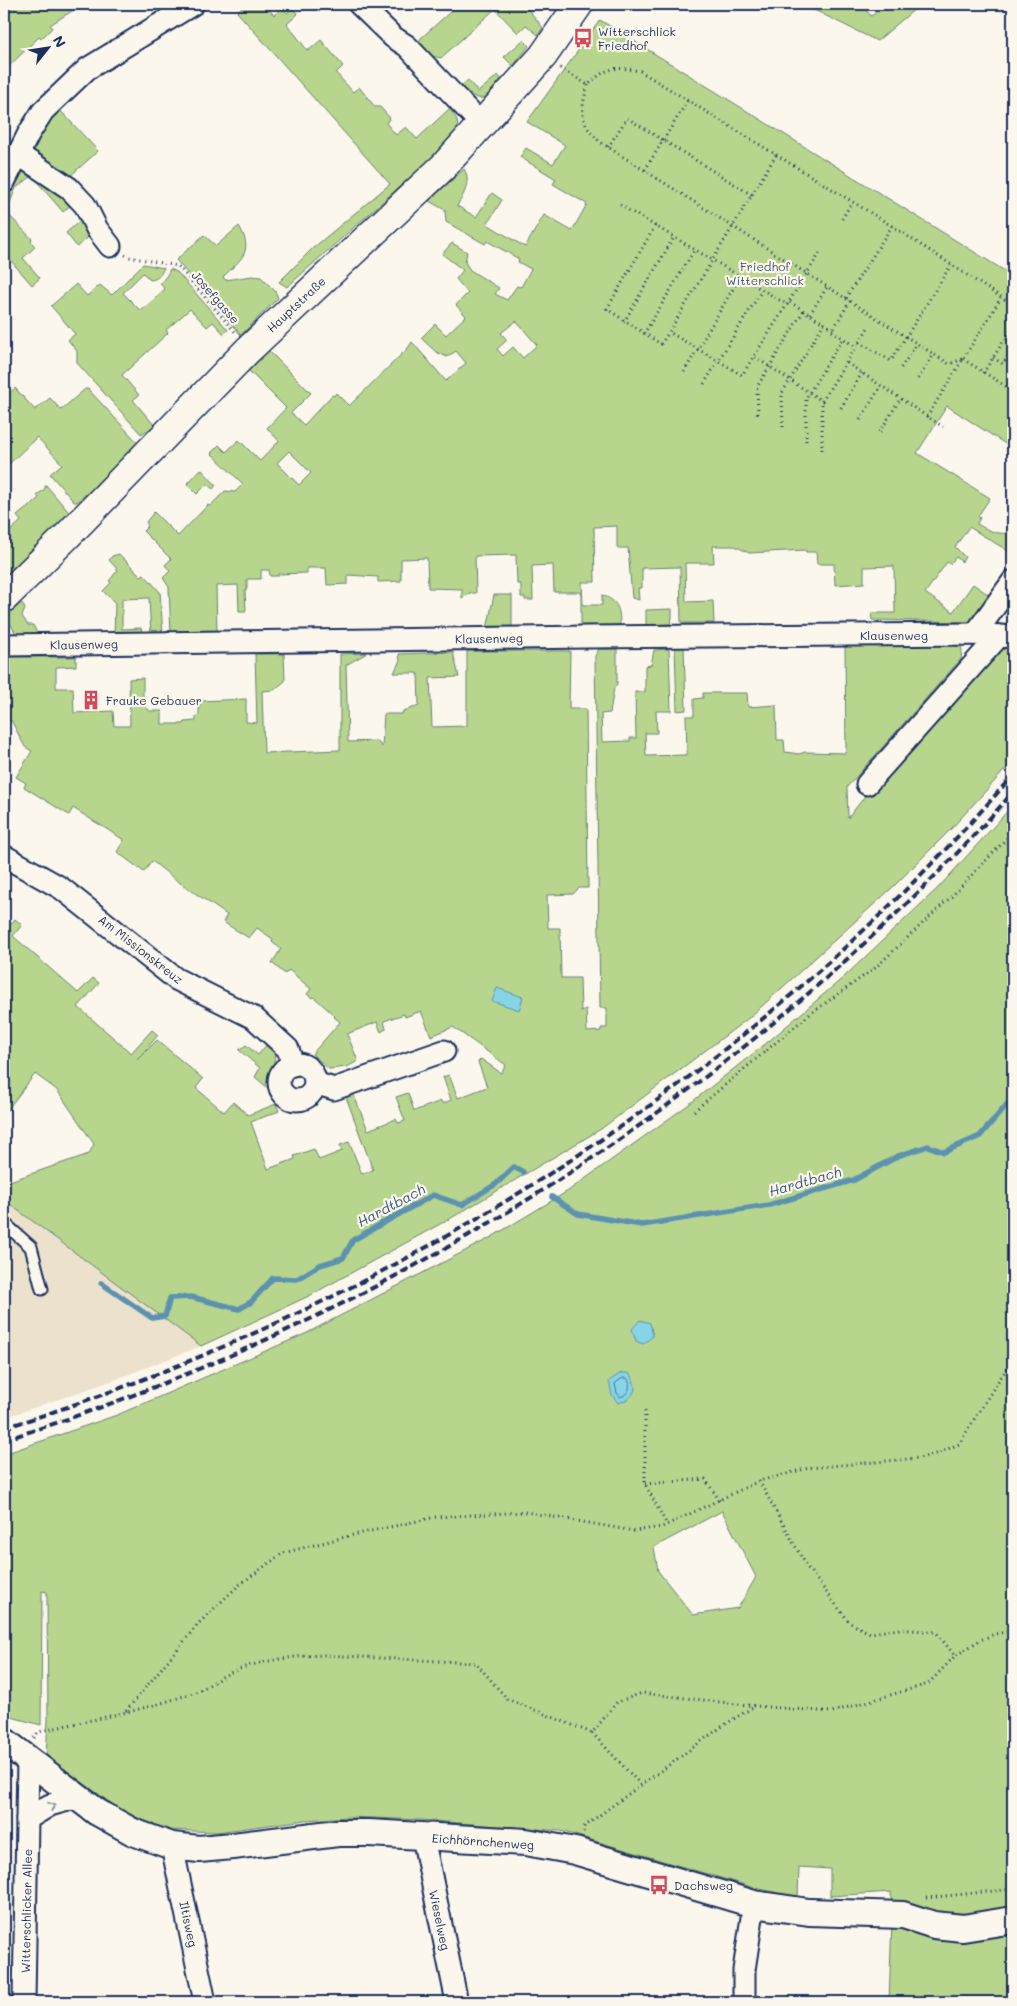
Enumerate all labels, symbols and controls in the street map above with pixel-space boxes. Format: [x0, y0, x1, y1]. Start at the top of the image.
north arrow [22, 22, 72, 72]
place label: Witterschlick Friedhof [598, 23, 676, 53]
bus stop icon: Witterschlick Friedhof [572, 27, 594, 49]
text: N [49, 32, 71, 51]
park label: Friedhof Witterschlick [726, 258, 804, 288]
street label: Josefgasse [189, 267, 243, 327]
street label: Hauptstraße [263, 273, 329, 335]
street label: Klausenweg [860, 627, 928, 643]
street label: Klausenweg [455, 629, 523, 647]
street label: Klausenweg [50, 635, 118, 653]
building icon: Frauke Gebauer [80, 689, 102, 711]
place label: Frauke Gebauer [106, 692, 202, 708]
street label: Am Missionskreuz [96, 911, 187, 987]
water label: Hardtbach [767, 1162, 844, 1200]
water label: Hardtbach [354, 1179, 428, 1231]
one-way arrow [47, 1802, 56, 1812]
street label: Eichhörnchenweg [431, 1829, 535, 1853]
street label: Witterschlicker Allee [17, 1849, 35, 1973]
bus stop icon: Dachsweg [648, 1874, 670, 1896]
place label: Dachsweg [674, 1877, 733, 1893]
street label: Wieselweg [426, 1888, 454, 1952]
street label: Iltisweg [176, 1899, 202, 1949]

